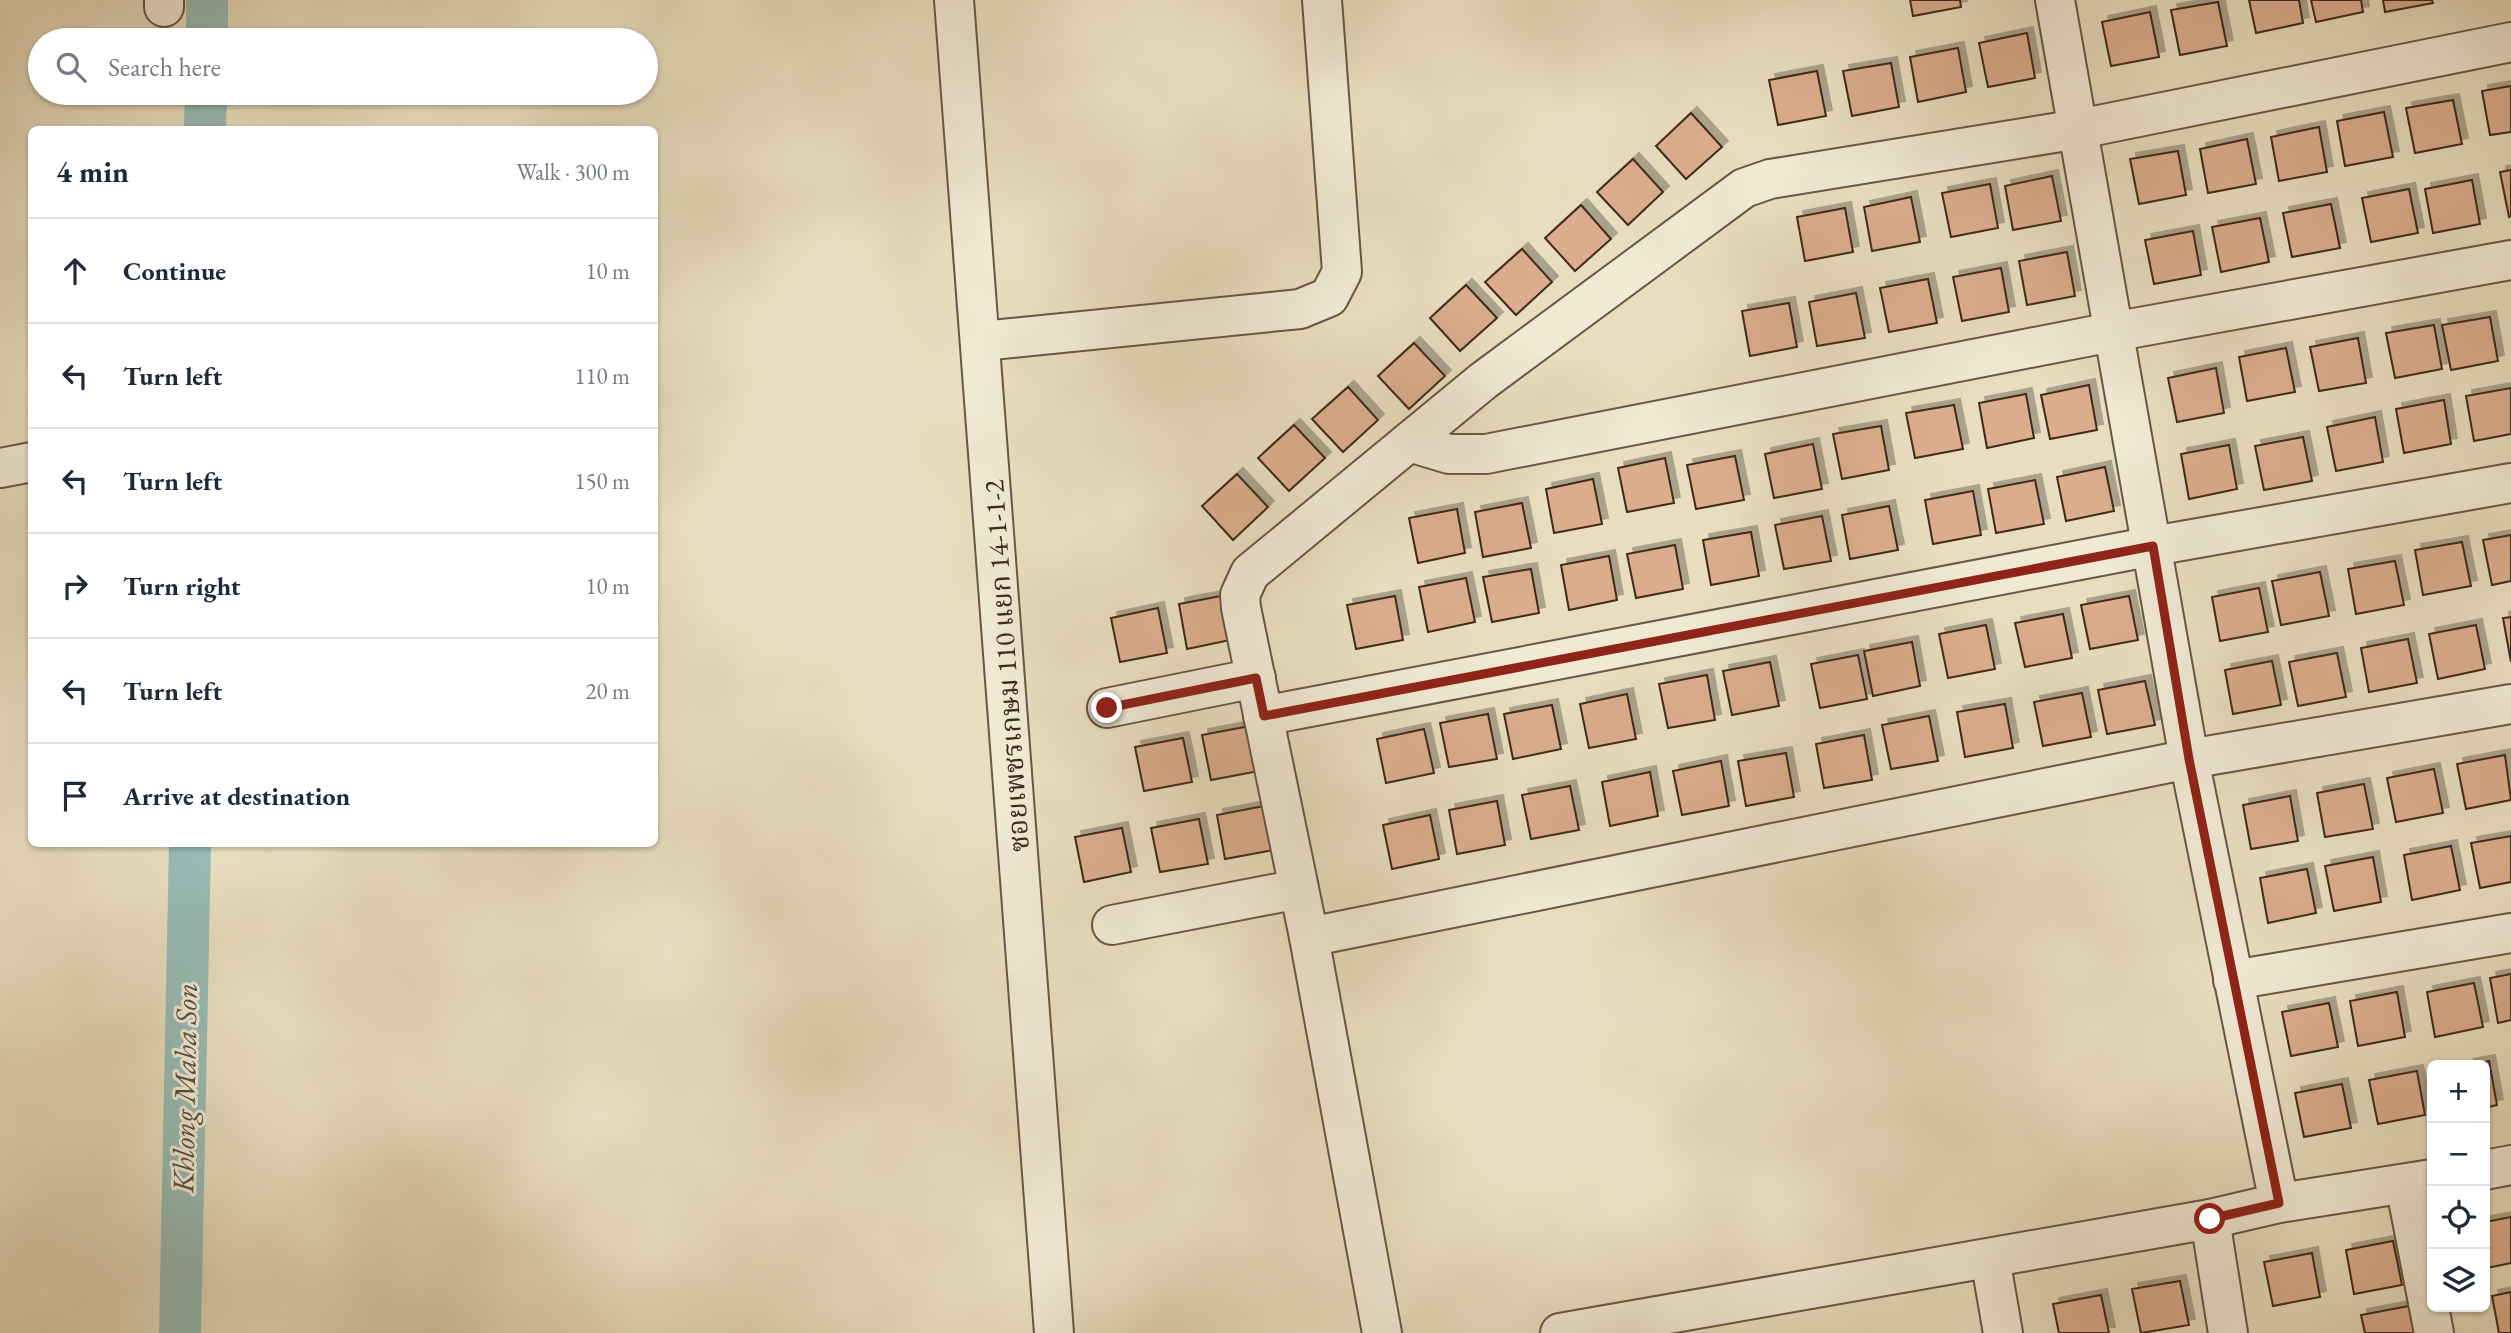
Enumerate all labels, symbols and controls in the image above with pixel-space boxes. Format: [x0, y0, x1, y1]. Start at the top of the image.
search box [28, 28, 658, 105]
icon: search [52, 48, 90, 86]
text: Search here [108, 50, 221, 84]
text: 4 min [56, 152, 129, 191]
text: Walk · 300 m [516, 157, 630, 187]
icon: ahead [56, 252, 94, 290]
text: Continue [123, 254, 226, 288]
text: 10 m [585, 256, 630, 286]
icon: left [56, 357, 94, 395]
text: Turn left [123, 359, 222, 393]
text: 110 m [574, 361, 630, 391]
icon: left [56, 462, 94, 500]
text: Turn left [123, 464, 222, 498]
text: 150 m [574, 466, 630, 496]
street label: ซอยเพชรเกษม 110 แยก 14-1-1-2 [975, 478, 1037, 854]
icon: right [56, 567, 94, 605]
text: Turn right [123, 569, 241, 603]
text: 10 m [585, 571, 630, 601]
icon: left [56, 672, 94, 710]
text: Turn left [123, 674, 222, 708]
text: 20 m [585, 676, 630, 706]
route end [1091, 692, 1122, 723]
icon: arrive [56, 777, 94, 815]
text: Arrive at destination [123, 779, 350, 813]
water label: Khlong Maha Son [163, 983, 206, 1194]
map controls [2427, 1060, 2490, 1312]
button: + [2427, 1060, 2490, 1123]
button: − [2427, 1123, 2490, 1186]
button: locate [2427, 1186, 2490, 1249]
route start [2194, 1203, 2225, 1234]
button: layers [2427, 1249, 2490, 1312]

